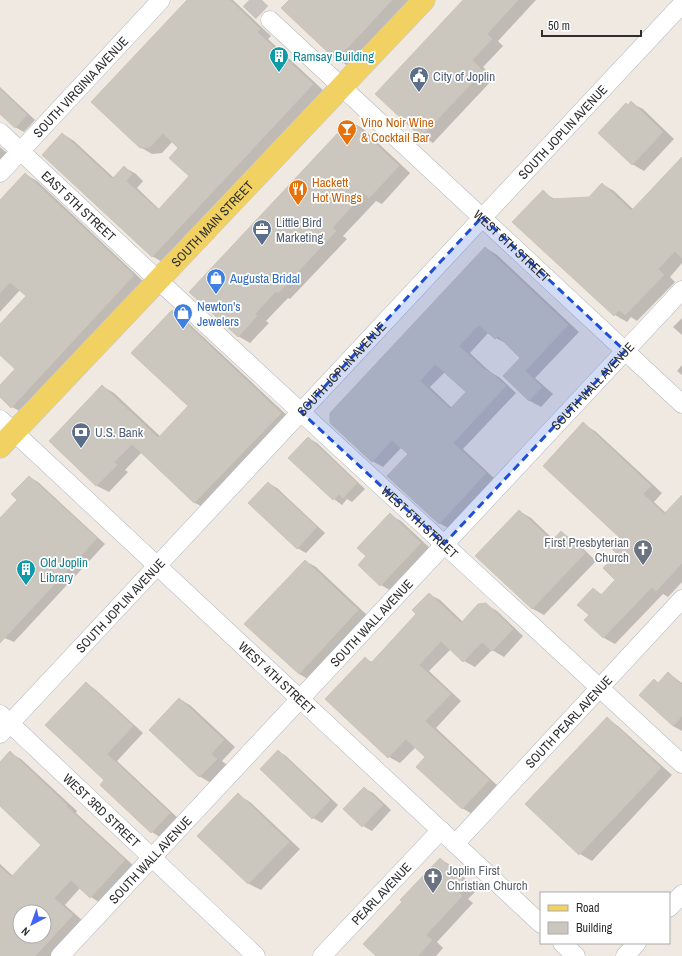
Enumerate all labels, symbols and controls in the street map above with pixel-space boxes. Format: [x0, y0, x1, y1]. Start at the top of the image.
scale bar [542, 12, 641, 38]
text: 50 m [548, 18, 570, 34]
street label: SOUTH VIRGINIA AVENUE [29, 32, 132, 141]
building icon: Ramsay Building [268, 45, 290, 73]
place label: Ramsay Building [293, 48, 374, 65]
public building icon: City of Joplin [408, 65, 430, 93]
place label: City of Joplin [433, 68, 495, 85]
street label: SOUTH JOPLIN AVENUE [514, 81, 611, 183]
place label: Vino Noir Wine & Cocktail Bar [361, 114, 434, 146]
bar icon: Vino Noir Wine & Cocktail Bar [336, 118, 358, 146]
street label: EAST 5TH STREET [38, 167, 120, 245]
place label: Hackett Hot Wings [312, 174, 362, 206]
street label: SOUTH MAIN STREET [167, 177, 257, 270]
restaurant icon: Hackett Hot Wings [287, 178, 309, 206]
street label: WEST 6TH STREET [470, 206, 554, 286]
place label: Little Bird Marketing [276, 214, 323, 246]
office icon: Little Bird Marketing [251, 218, 273, 246]
shop icon: Augusta Bridal [205, 267, 227, 295]
place label: Augusta Bridal [229, 270, 300, 287]
place label: Newton's Jewelers [197, 298, 241, 330]
shop icon: Newton's Jewelers [172, 302, 194, 330]
street label: SOUTH JOPLIN AVENUE [293, 318, 390, 419]
street label: SOUTH WALL AVENUE [547, 338, 638, 433]
bank icon: U.S. Bank [70, 421, 92, 449]
place label: U.S. Bank [95, 424, 144, 441]
street label: WEST 5TH STREET [378, 482, 462, 562]
place label: First Presbyterian Church [544, 534, 629, 566]
church icon: First Presbyterian Church [632, 538, 654, 566]
place label: Old Joplin Library [40, 554, 88, 586]
street label: SOUTH JOPLIN AVENUE [72, 555, 168, 656]
building icon: Old Joplin Library [15, 558, 37, 586]
street label: SOUTH WALL AVENUE [326, 575, 416, 670]
street label: WEST 4TH STREET [235, 638, 319, 718]
street label: SOUTH PEARL AVENUE [521, 672, 616, 771]
street label: WEST 3RD STREET [60, 770, 144, 851]
street label: SOUTH WALL AVENUE [105, 812, 195, 907]
street label: PEARL AVENUE [347, 859, 415, 928]
place label: Joplin First Christian Church [447, 862, 528, 894]
church icon: Joplin First Christian Church [422, 866, 444, 894]
legend [540, 892, 670, 944]
text: Road [576, 900, 600, 916]
north arrow [12, 904, 52, 944]
text: Building [576, 920, 613, 936]
text: N [18, 924, 32, 939]

